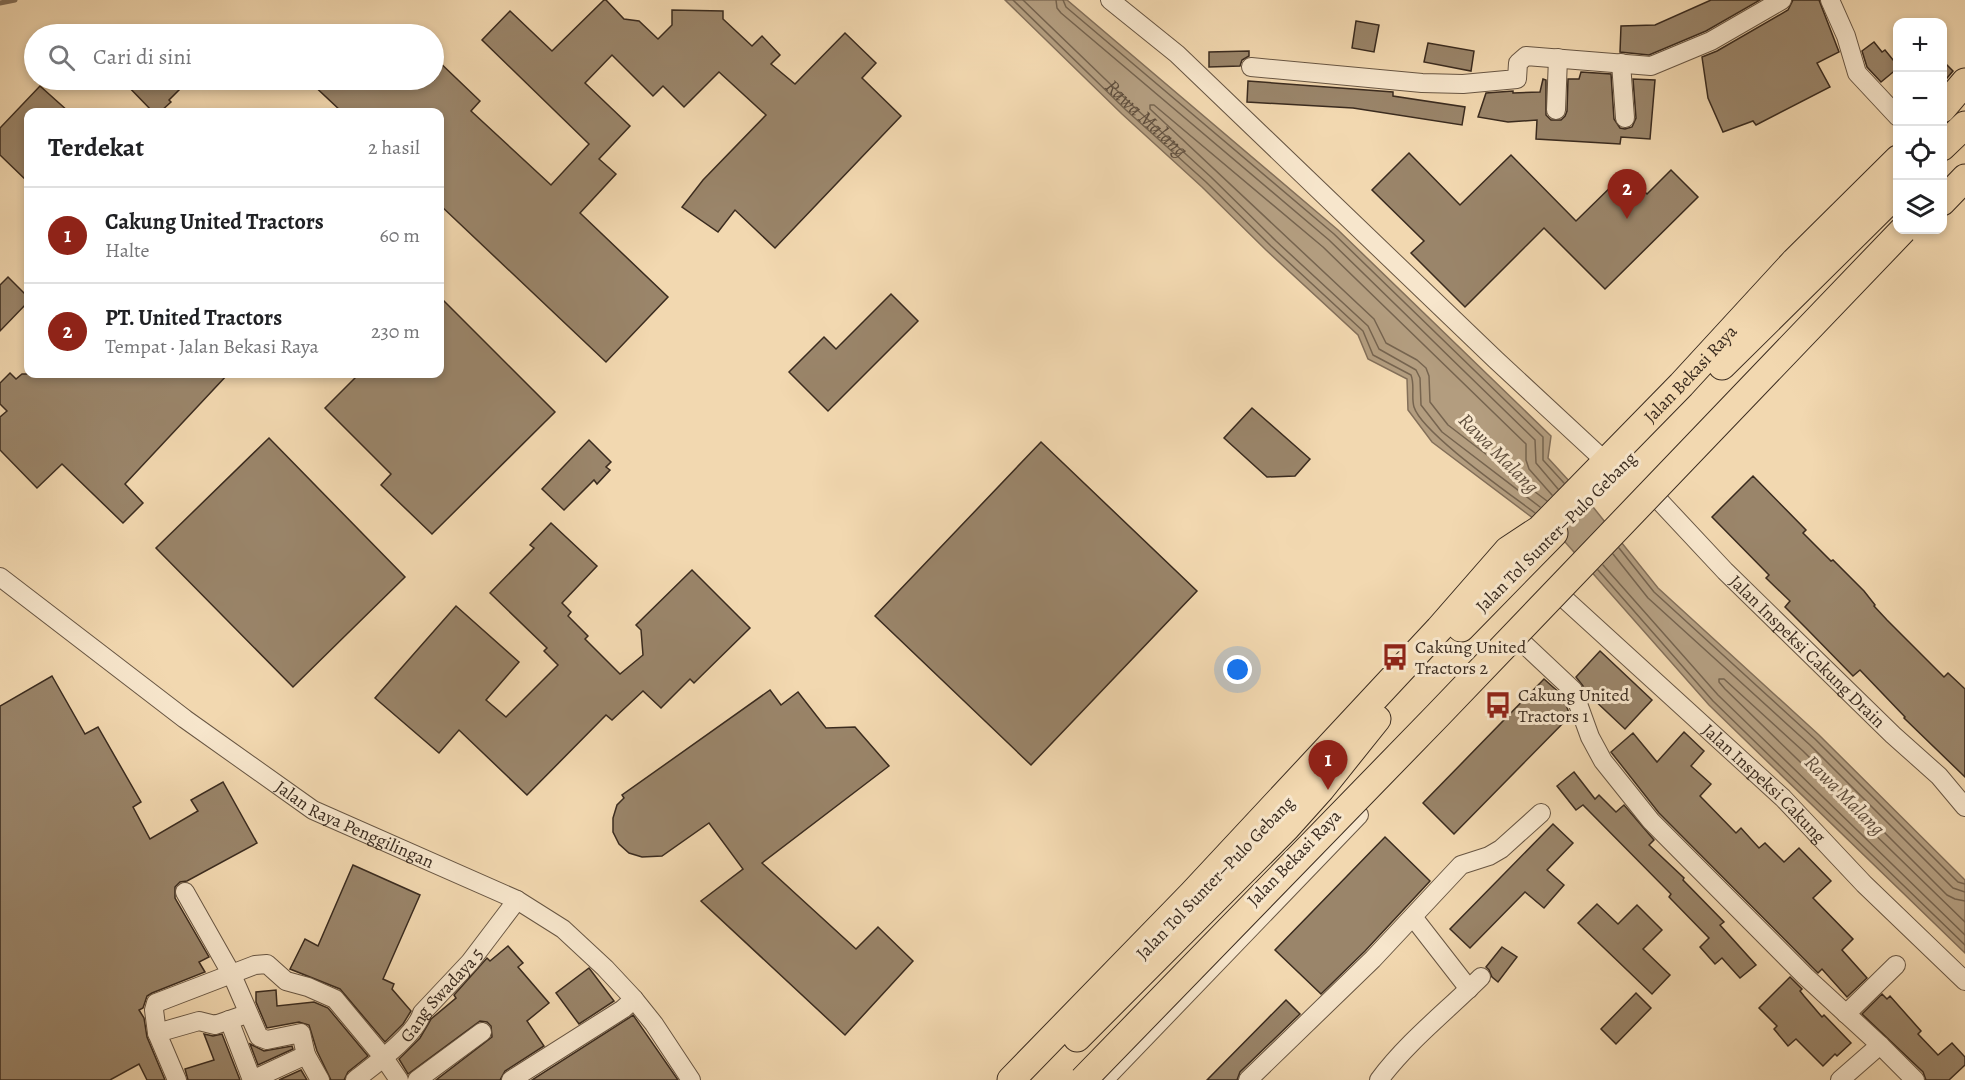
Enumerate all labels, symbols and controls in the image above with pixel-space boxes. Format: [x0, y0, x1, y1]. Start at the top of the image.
map controls [1893, 18, 1947, 234]
button: + [1893, 18, 1947, 72]
search box [24, 24, 444, 90]
icon: search [45, 41, 78, 74]
text: Cari di sini [93, 42, 192, 72]
button: − [1893, 72, 1947, 126]
water label: Rawa Malang [1099, 73, 1194, 164]
button: locate [1893, 126, 1947, 180]
text: Terdekat [48, 130, 144, 165]
text: 2 hasil [368, 134, 420, 161]
pin: 2 [1608, 170, 1646, 219]
button: layers [1893, 180, 1947, 234]
text: Cakung United Tractors [105, 207, 324, 237]
text: 1 [64, 222, 71, 249]
text: 60 m [380, 222, 420, 249]
text: Halte [105, 237, 149, 264]
text: PT. United Tractors [105, 303, 282, 333]
text: 2 [63, 318, 72, 345]
text: 230 m [371, 318, 420, 345]
street label: Jalan Bekasi Raya [1638, 319, 1743, 428]
text: Tempat · Jalan Bekasi Raya [105, 333, 319, 360]
water label: Rawa Malang [1452, 407, 1545, 500]
street label: Jalan Tol Sunter–Pulo Gebang [1470, 446, 1642, 618]
street label: Jalan Inspeksi Cakung Drain [1724, 570, 1891, 733]
place label: Cakung United Tractors 2 [1415, 635, 1527, 680]
bus stop icon: Cakung United Tractors 2 [1380, 642, 1410, 672]
your location [1223, 655, 1252, 684]
place label: Cakung United Tractors 1 [1518, 683, 1630, 728]
bus stop icon: Cakung United Tractors 1 [1483, 690, 1513, 720]
street label: Jalan Inspeksi Cakung [1697, 718, 1831, 848]
pin: 1 [1308, 740, 1348, 790]
water label: Rawa Malang [1798, 749, 1891, 842]
street label: Jalan Raya Penggilingan [270, 775, 438, 874]
street label: Jalan Tol Sunter–Pulo Gebang [1131, 791, 1299, 965]
street label: Jalan Bekasi Raya [1242, 804, 1347, 912]
street label: Gang Swadaya 5 [395, 943, 489, 1048]

